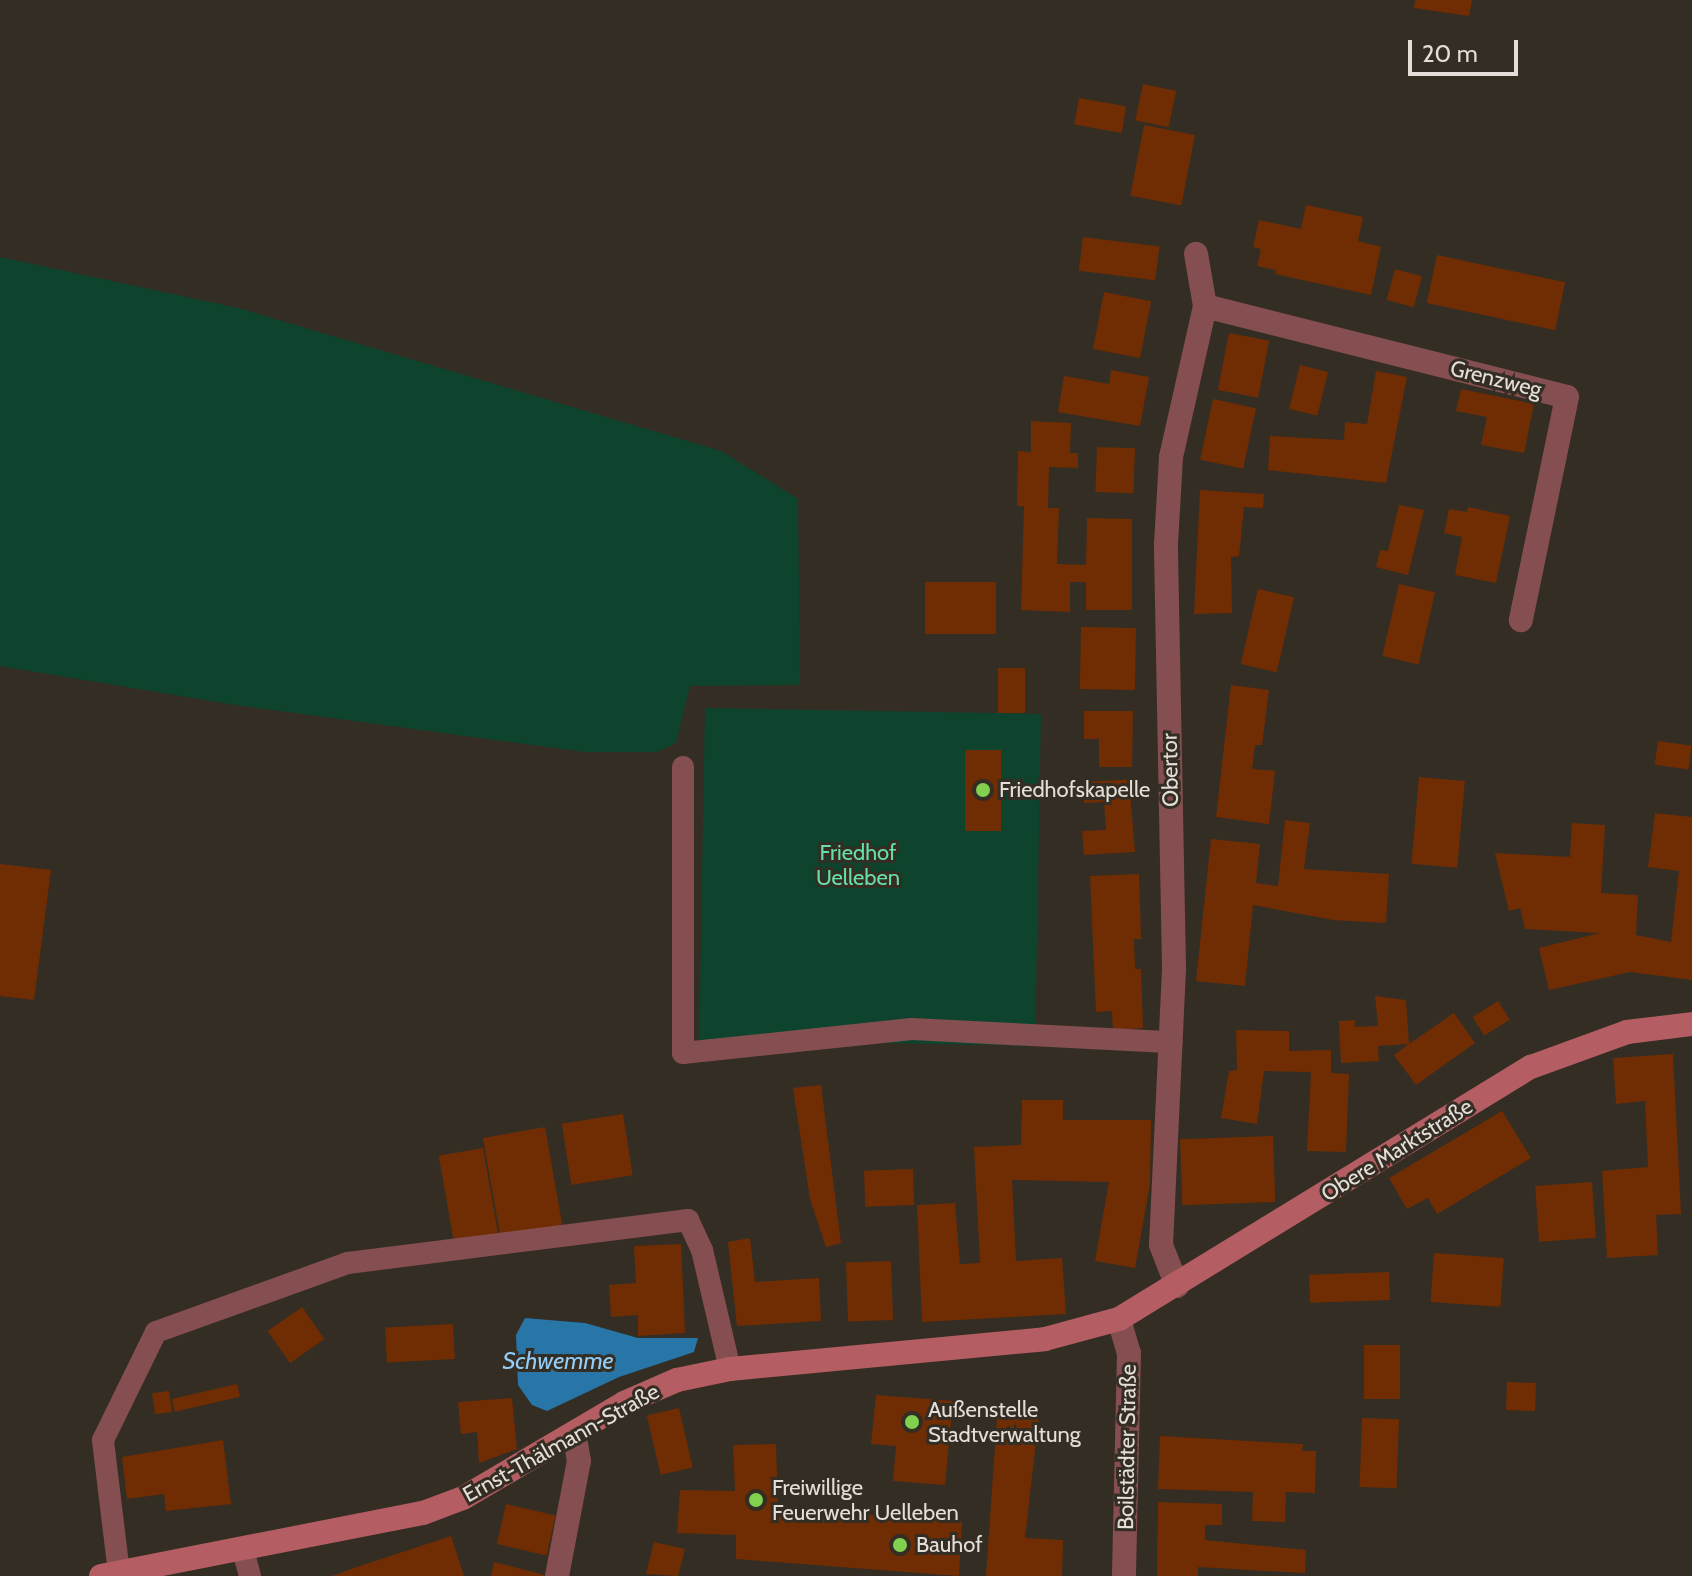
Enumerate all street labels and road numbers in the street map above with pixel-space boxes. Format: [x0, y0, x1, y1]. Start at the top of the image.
street label: Grenzweg [1448, 355, 1544, 403]
street label: Obertor [1156, 733, 1184, 807]
street label: Obere Marktstraße [1316, 1093, 1478, 1207]
street label: Boilstädter Straße [1112, 1364, 1142, 1530]
street label: Ernst-Thälmann-Straße [458, 1378, 664, 1508]

